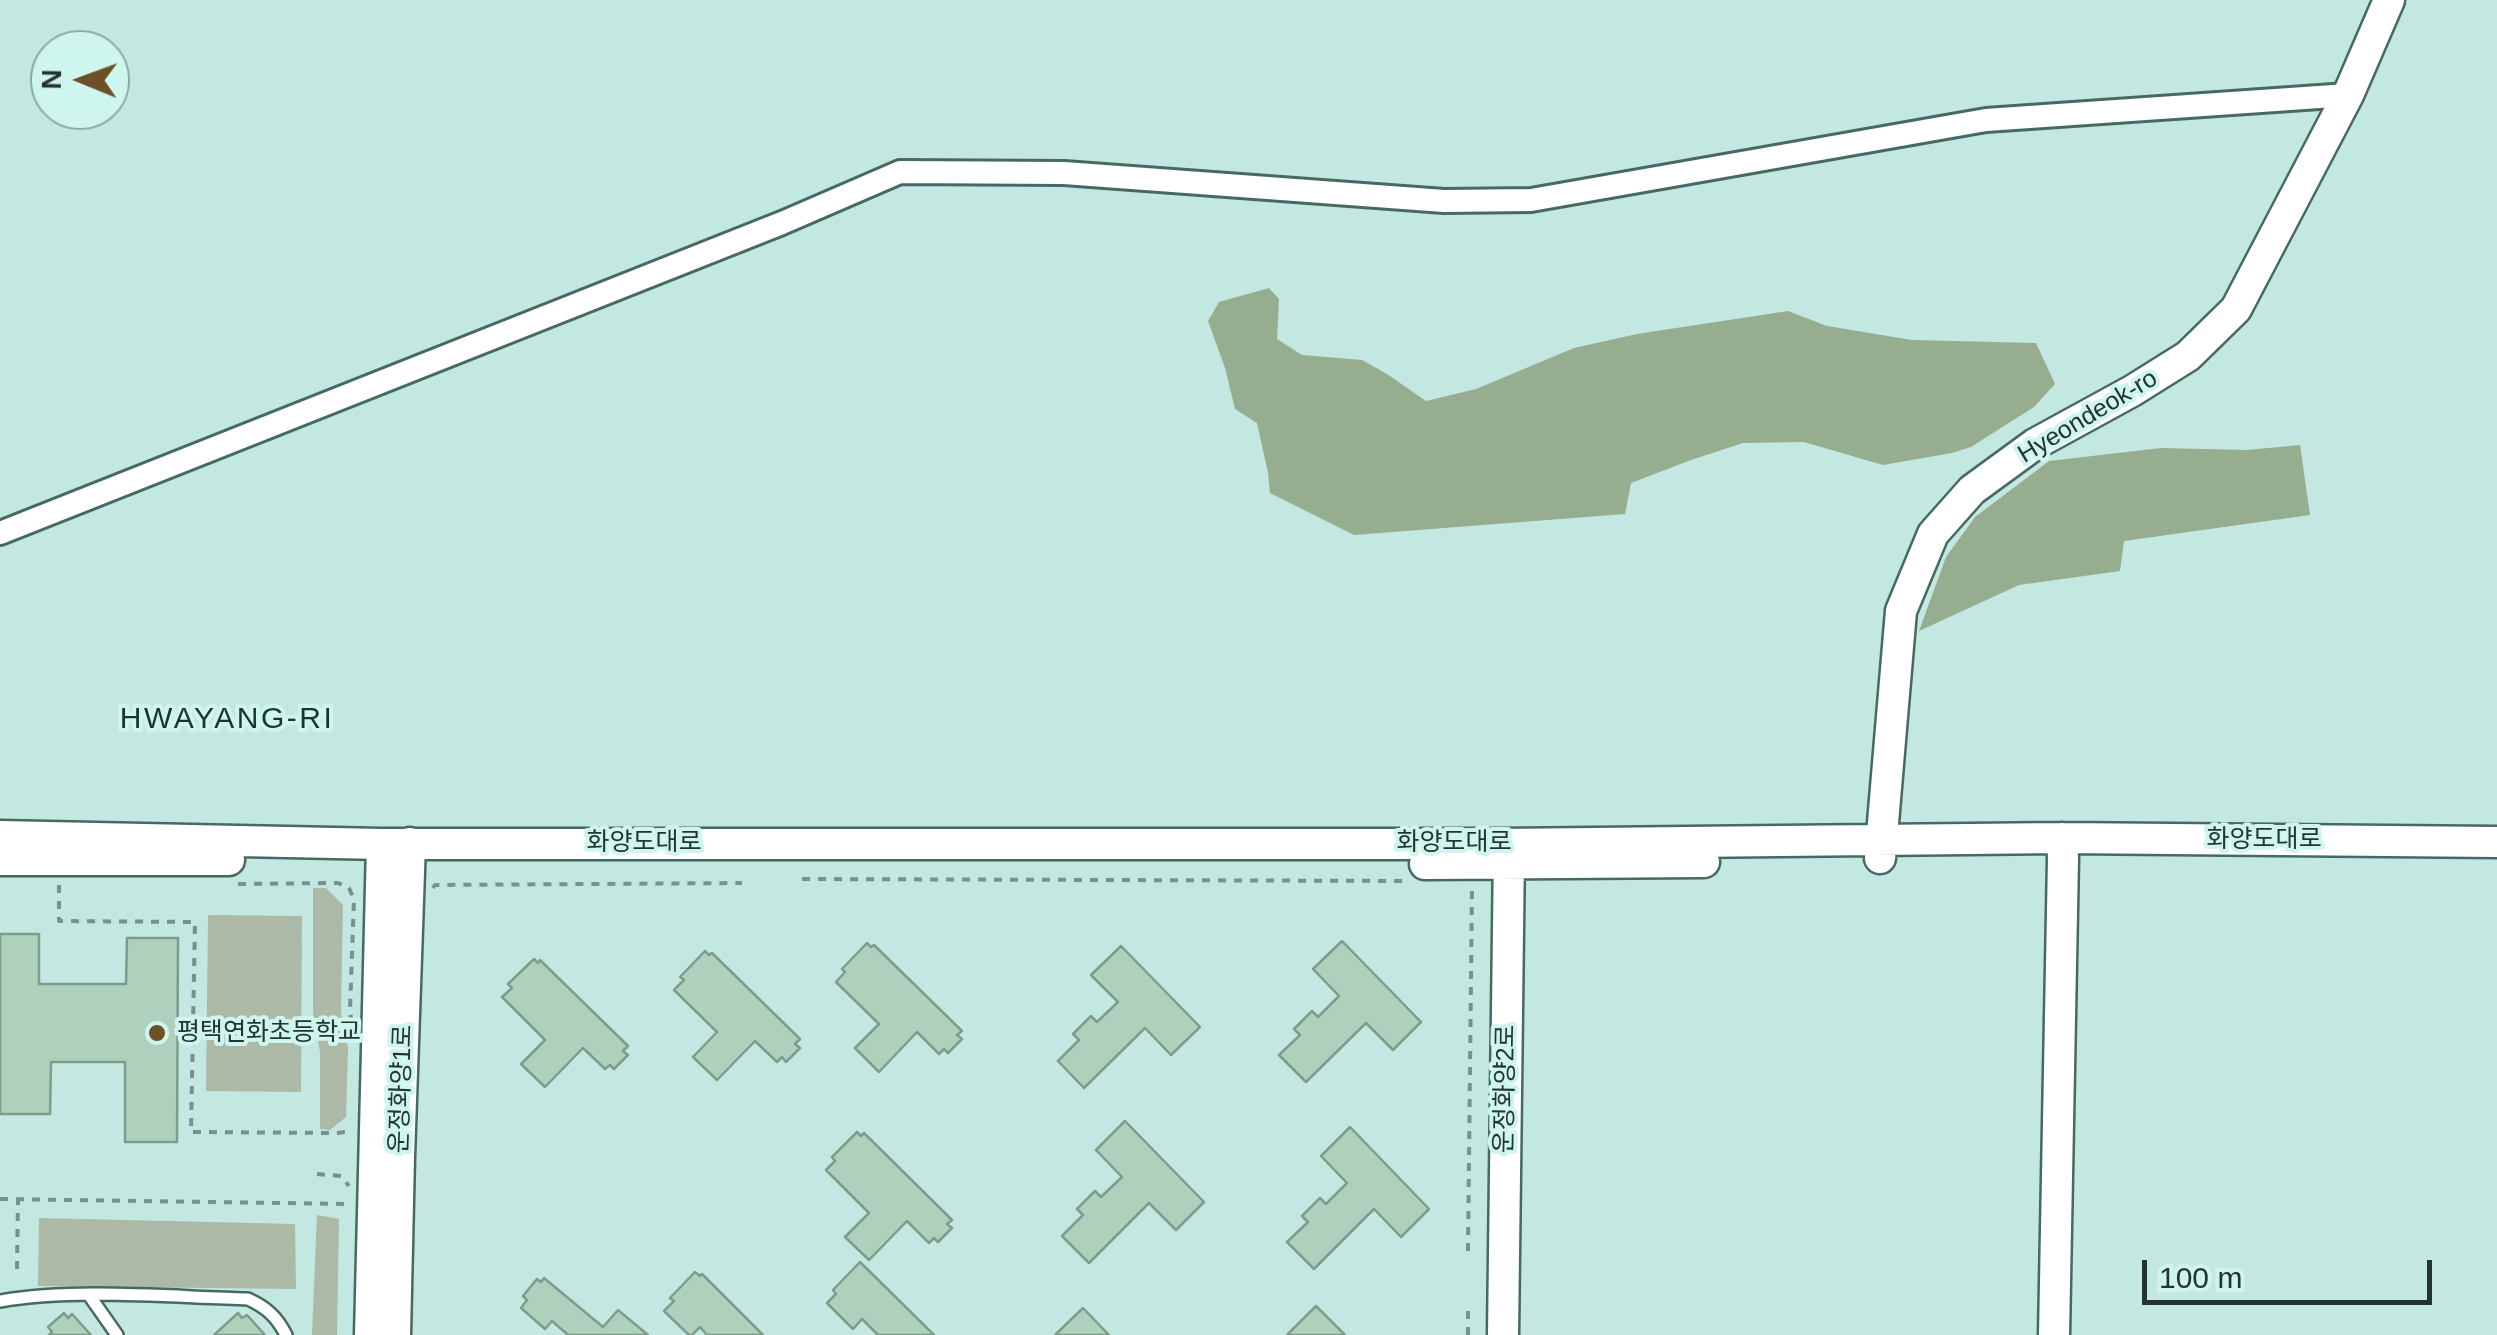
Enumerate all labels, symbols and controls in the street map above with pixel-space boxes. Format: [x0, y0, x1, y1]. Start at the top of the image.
north arrow [30, 30, 130, 130]
text: N [36, 69, 67, 90]
street label: Hyeondeok-ro [2013, 364, 2163, 470]
district label: HWAYANG-RI [120, 702, 334, 738]
street label: 화양도대로 [2207, 825, 2321, 855]
street label: 화양도대로 [587, 828, 701, 858]
street label: 화양도대로 [1397, 828, 1511, 858]
place label: 평택연화초등학교 [177, 1018, 361, 1048]
marker: 평택연화초등학교 [146, 1022, 168, 1044]
street label: 운정화양1로 [385, 1024, 419, 1154]
street label: 운정화양2로 [1490, 1024, 1522, 1154]
scale bar [2147, 1240, 2437, 1302]
text: 100 m [2159, 1261, 2242, 1294]

